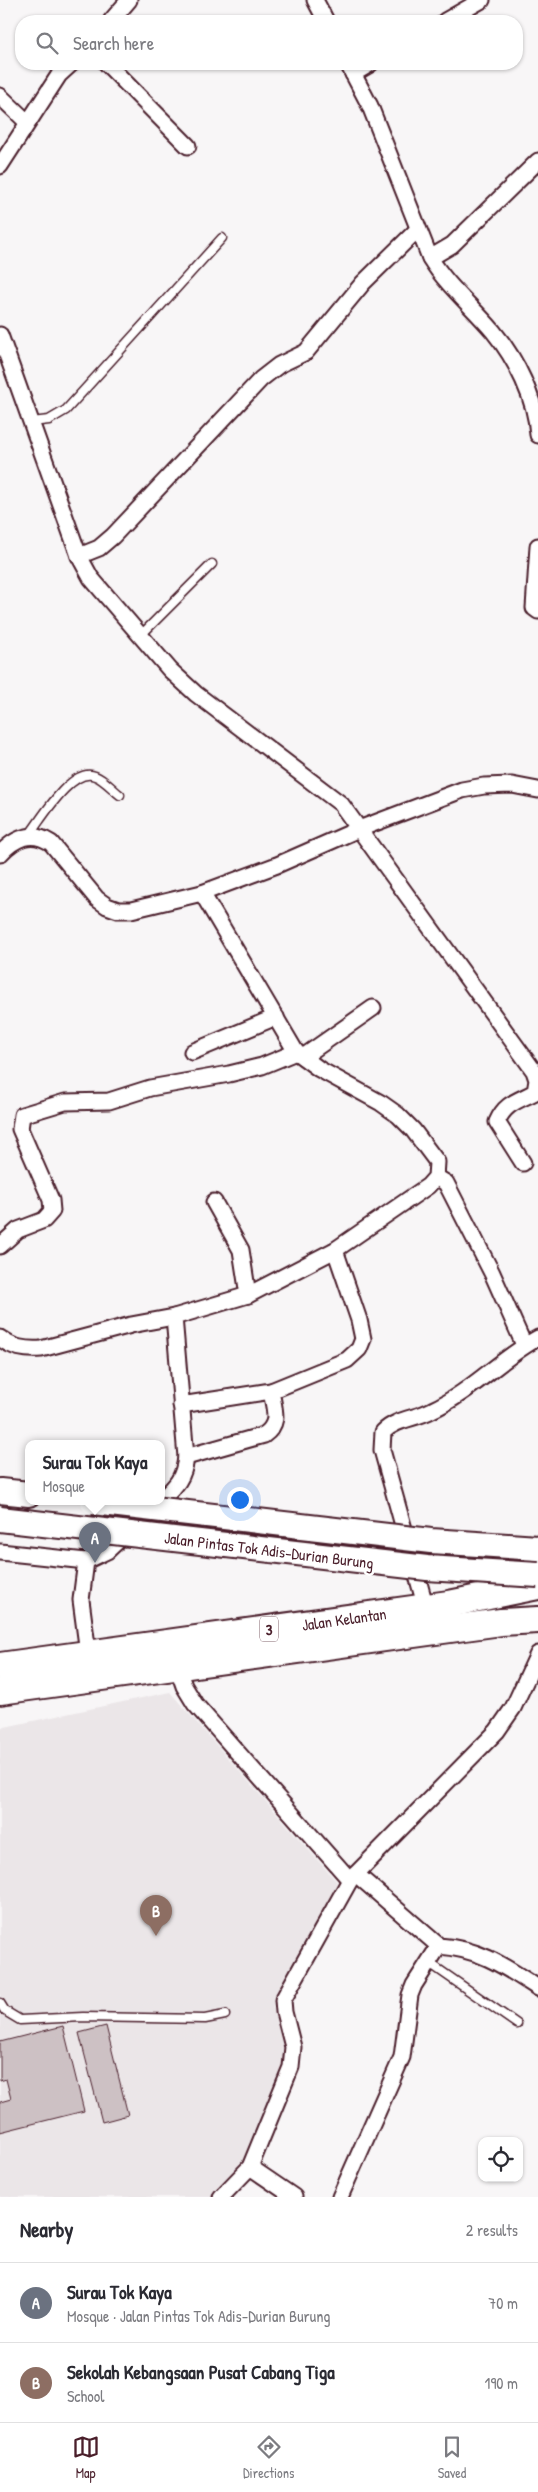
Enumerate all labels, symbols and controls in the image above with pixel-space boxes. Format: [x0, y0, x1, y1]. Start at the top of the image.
search box [15, 15, 523, 70]
icon: search [33, 29, 61, 57]
text: Search here [73, 30, 154, 56]
popup [25, 1440, 165, 1505]
text: Surau Tok Kaya [43, 1449, 147, 1475]
text: Mosque [43, 1475, 85, 1497]
your location [227, 1487, 253, 1513]
pin: A [79, 1522, 111, 1563]
street label: Jalan Pintas Tok Adis-Durian Burung [163, 1526, 375, 1574]
street label: Jalan Kelantan [300, 1602, 388, 1636]
road number: 3 [260, 1616, 278, 1642]
pin: B [140, 1895, 172, 1936]
map controls [478, 2137, 523, 2182]
button: locate [478, 2137, 523, 2182]
text: Nearby [20, 2215, 73, 2244]
text: 2 results [466, 2219, 518, 2241]
text: Surau Tok Kaya [67, 2279, 172, 2305]
text: A [32, 2292, 40, 2314]
text: 70 m [488, 2292, 518, 2314]
text: Mosque · Jalan Pintas Tok Adis-Durian Burung [67, 2305, 331, 2327]
text: Sekolah Kebangsaan Pusat Cabang Tiga [67, 2359, 335, 2385]
text: B [32, 2372, 40, 2394]
text: 190 m [485, 2372, 518, 2394]
text: School [67, 2385, 104, 2407]
tab: Map [72, 2433, 100, 2482]
tab: Directions [243, 2433, 294, 2482]
tab: Saved [438, 2433, 466, 2482]

